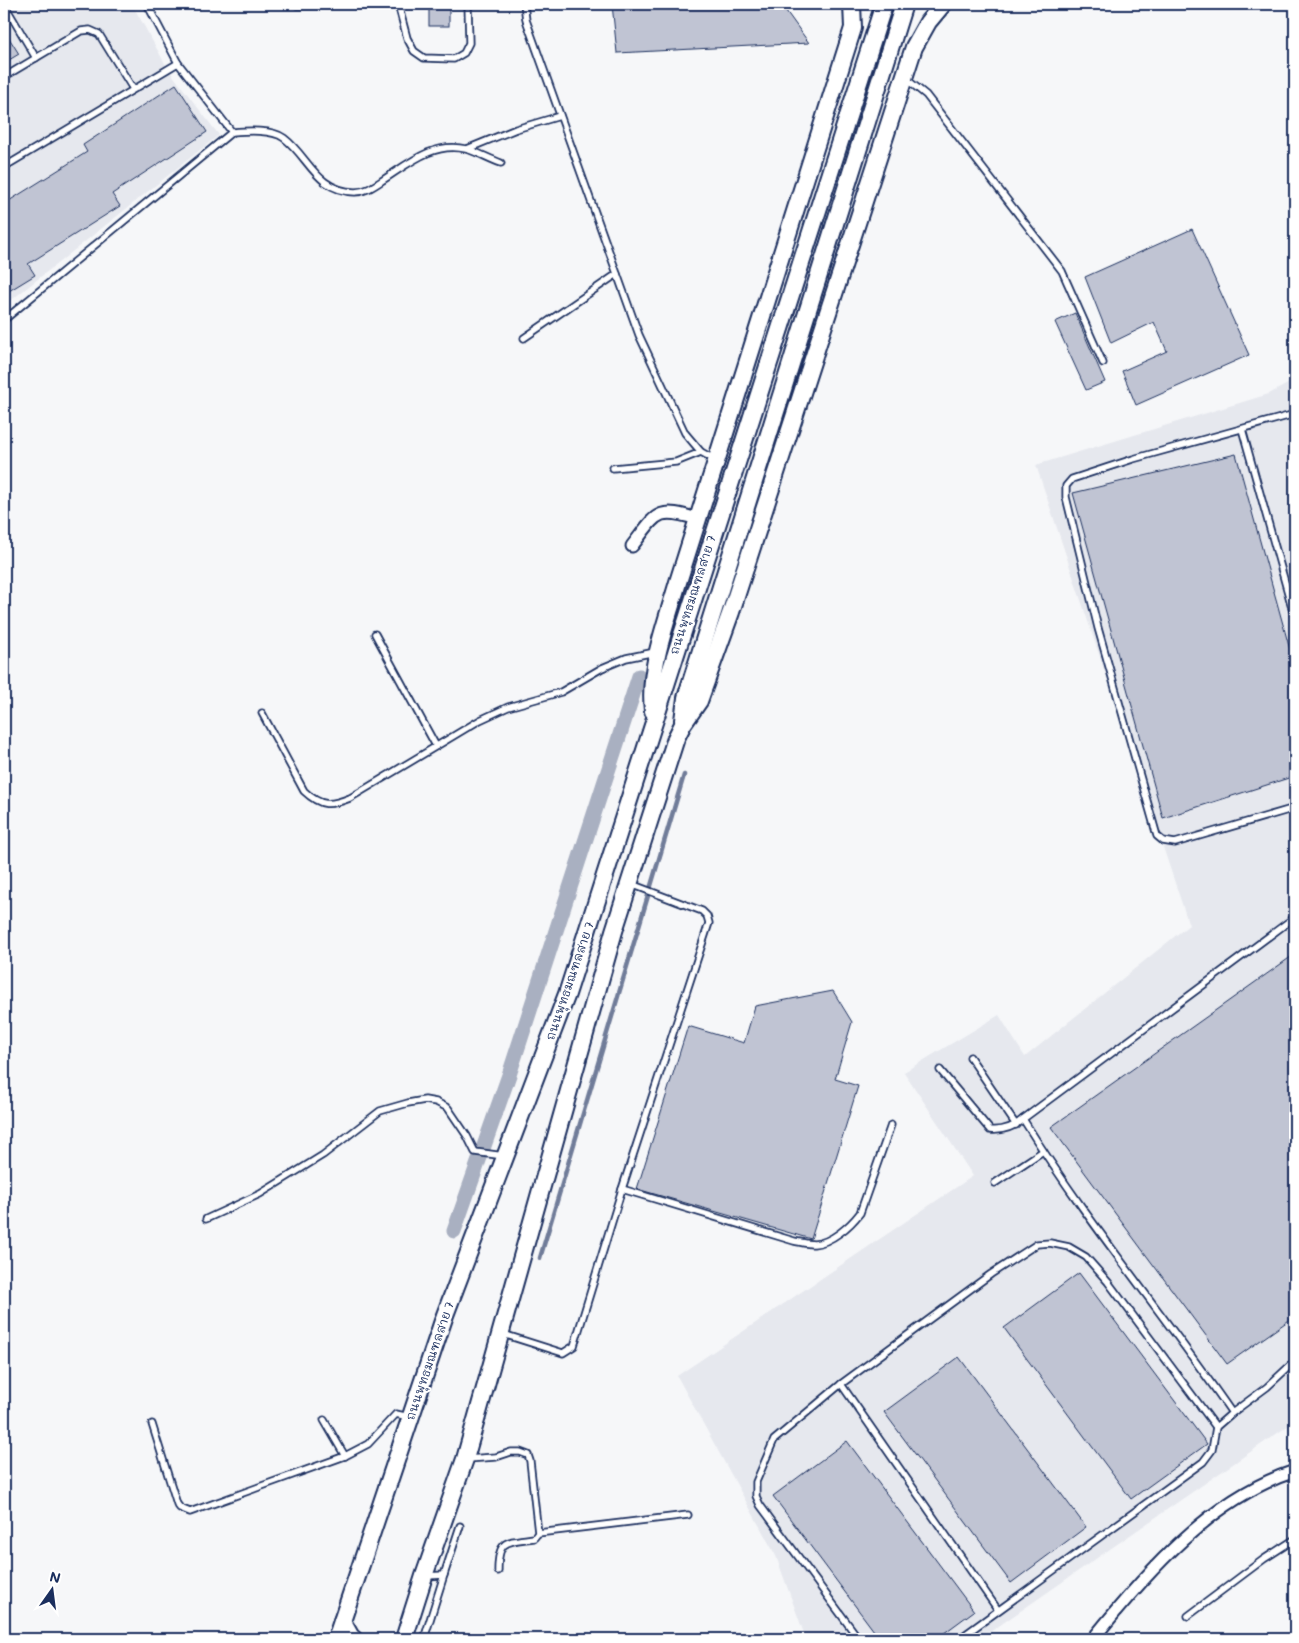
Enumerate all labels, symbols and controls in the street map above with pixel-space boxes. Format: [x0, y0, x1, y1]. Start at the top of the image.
street label: ถนนพุทธมณฑลสาย 7 [665, 533, 722, 657]
street label: ถนนพุทธมณฑลสาย 7 [541, 919, 600, 1043]
street label: ถนนพุทธมณฑลสาย 7 [401, 1299, 460, 1423]
north arrow [28, 1566, 78, 1616]
text: N [48, 1566, 63, 1587]

